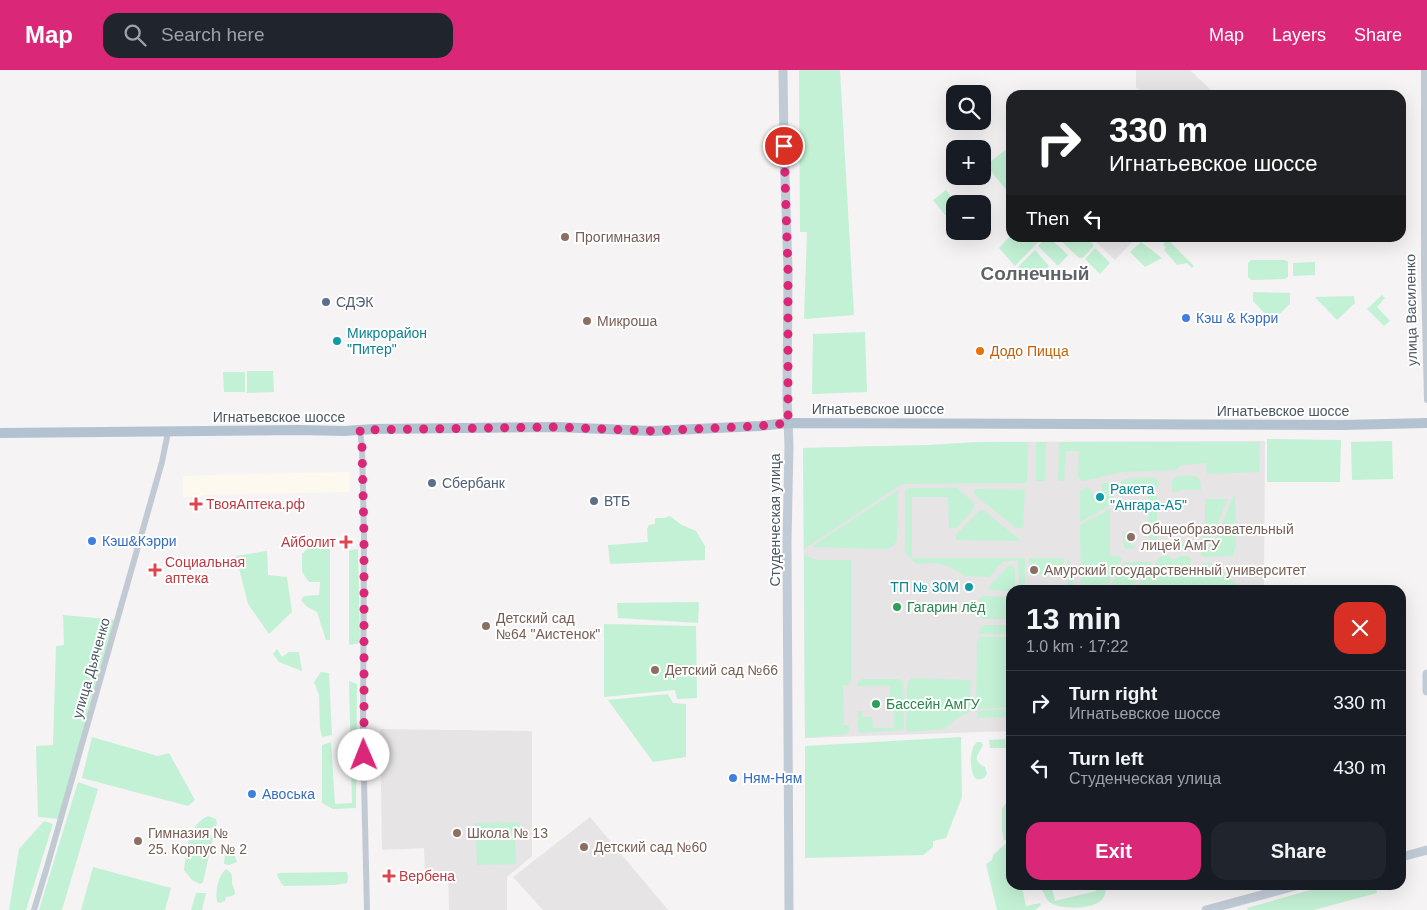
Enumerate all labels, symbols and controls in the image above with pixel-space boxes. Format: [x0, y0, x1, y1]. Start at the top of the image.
search box [103, 13, 453, 58]
text: Map [25, 21, 73, 48]
icon: search [121, 21, 149, 49]
text: Search here [161, 24, 265, 45]
text: Map [1209, 25, 1244, 45]
text: Layers [1272, 25, 1326, 45]
text: Share [1354, 25, 1402, 45]
map controls [946, 85, 991, 240]
button: search [946, 85, 991, 130]
icon: right [1026, 110, 1091, 175]
text: 330 m [1109, 110, 1208, 149]
pin [763, 125, 805, 167]
icon: arrive [770, 132, 798, 160]
button: + [946, 140, 991, 185]
text: Игнатьевское шоссе [1109, 151, 1318, 176]
button: − [946, 195, 991, 240]
icon: left [1079, 205, 1107, 233]
text: Then [1026, 208, 1069, 229]
place label: Прогимназия [575, 229, 660, 245]
marker: Прогимназия [559, 231, 571, 243]
street label: улица Василенко [1402, 254, 1420, 366]
district label: Солнечный [981, 263, 1089, 284]
place label: СДЭК [336, 294, 374, 310]
marker: СДЭК [320, 296, 332, 308]
place label: Кэш & Кэрри [1196, 310, 1278, 326]
marker: Кэш & Кэрри [1180, 312, 1192, 324]
place label: Микроша [597, 313, 657, 329]
marker: Микроша [581, 315, 593, 327]
place label: Микрорайон "Питер" [347, 325, 427, 357]
marker: Микрорайон "Питер" [331, 335, 343, 347]
place label: Додо Пицца [990, 343, 1069, 359]
marker: Додо Пицца [974, 345, 986, 357]
street label: Игнатьевское шоссе [812, 401, 945, 417]
street label: Игнатьевское шоссе [1217, 403, 1350, 419]
street label: Игнатьевское шоссе [213, 409, 346, 425]
street label: Студенческая улица [767, 453, 783, 587]
place label: Сбербанк [442, 475, 506, 491]
marker: Сбербанк [426, 477, 438, 489]
place label: Ракета "Ангара-А5" [1110, 481, 1187, 513]
marker: Ракета "Ангара-А5" [1094, 491, 1106, 503]
place label: ВТБ [604, 493, 630, 509]
marker: ВТБ [588, 495, 600, 507]
place label: ТвояАптека.рф [206, 496, 305, 512]
marker: ТвояАптека.рф [190, 498, 202, 510]
place label: Общеобразовательный лицей АмГУ [1141, 521, 1294, 553]
marker: Общеобразовательный лицей АмГУ [1125, 531, 1137, 543]
place label: Кэш&Кэрри [102, 533, 177, 549]
place label: Айболит [281, 534, 337, 550]
marker: Кэш&Кэрри [86, 535, 98, 547]
marker: Айболит [340, 536, 352, 548]
place label: Социальная аптека [165, 554, 245, 586]
place label: Амурский государственный университет [1044, 562, 1307, 578]
marker: Социальная аптека [149, 564, 161, 576]
marker: Амурский государственный университет [1028, 564, 1040, 576]
place label: ТП № 30М [890, 579, 959, 595]
marker: ТП № 30М [963, 581, 975, 593]
place label: Гагарин лёд [907, 599, 986, 615]
marker: Гагарин лёд [891, 601, 903, 613]
text: 13 min [1026, 602, 1121, 635]
button: close [1334, 602, 1386, 654]
place label: Детский сад №64 "Аистенок" [496, 610, 600, 642]
street label: улица Дьяченко [69, 616, 113, 720]
marker: Детский сад №64 "Аистенок" [480, 620, 492, 632]
text: 1.0 km · 17:22 [1026, 638, 1128, 655]
place label: Детский сад №66 [665, 662, 778, 678]
marker: Детский сад №66 [649, 664, 661, 676]
text: Turn right [1069, 683, 1157, 704]
icon: right [1026, 689, 1054, 717]
text: 330 m [1333, 692, 1386, 713]
place label: Бассейн АмГУ [886, 696, 980, 712]
marker: Бассейн АмГУ [870, 698, 882, 710]
text: Игнатьевское шоссе [1069, 705, 1221, 722]
position arrow [337, 728, 389, 780]
text: Turn left [1069, 748, 1144, 769]
icon: left [1026, 754, 1054, 782]
text: 430 m [1333, 757, 1386, 778]
place label: Ням-Ням [743, 770, 802, 786]
text: Студенческая улица [1069, 770, 1221, 787]
marker: Ням-Ням [727, 772, 739, 784]
place label: Авоська [262, 786, 315, 802]
marker: Авоська [246, 788, 258, 800]
button: Exit [1026, 822, 1201, 880]
button: Share [1211, 822, 1386, 880]
place label: Гимназия № 25. Корпус № 2 [148, 825, 247, 857]
place label: Школа № 13 [467, 825, 548, 841]
marker: Школа № 13 [451, 827, 463, 839]
marker: Гимназия № 25. Корпус № 2 [132, 835, 144, 847]
place label: Детский сад №60 [594, 839, 707, 855]
marker: Детский сад №60 [578, 841, 590, 853]
place label: Вербена [399, 868, 455, 884]
marker: Вербена [383, 870, 395, 882]

